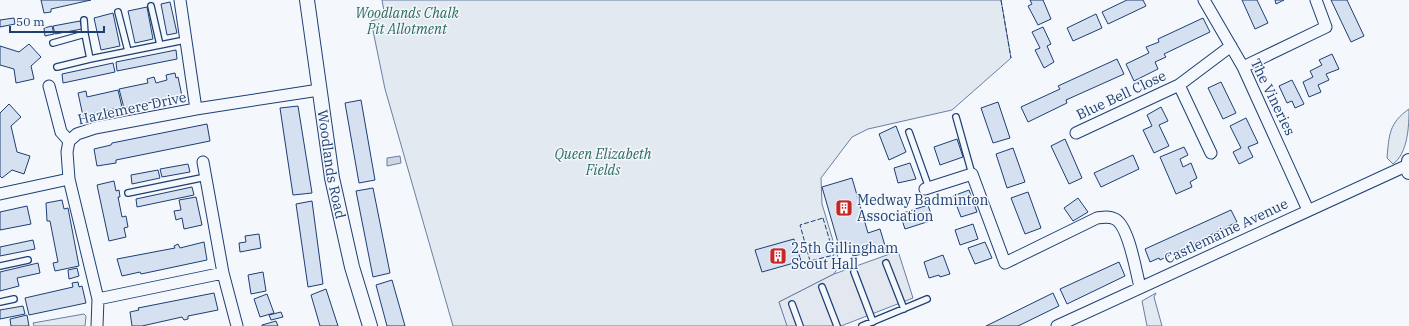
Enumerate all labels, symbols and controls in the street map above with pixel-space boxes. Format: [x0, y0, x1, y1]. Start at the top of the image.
park label: Woodlands Chalk Pit Allotment [355, 4, 459, 38]
scale bar [10, 8, 104, 34]
text: 50 m [16, 14, 45, 29]
street label: The Vineries [1247, 56, 1299, 139]
street label: Blue Bell Close [1073, 66, 1169, 124]
street label: Hazlemere Drive [76, 88, 188, 128]
street label: Woodlands Road [313, 108, 350, 221]
park label: Queen Elizabeth Fields [554, 145, 652, 179]
place label: Medway Badminton Association [857, 191, 988, 225]
street label: Castlemaine Avenue [1161, 194, 1291, 268]
building icon: Medway Badminton Association [834, 198, 854, 218]
place label: 25th Gillingham Scout Hall [791, 239, 898, 273]
building icon: 25th Gillingham Scout Hall [768, 246, 788, 266]

